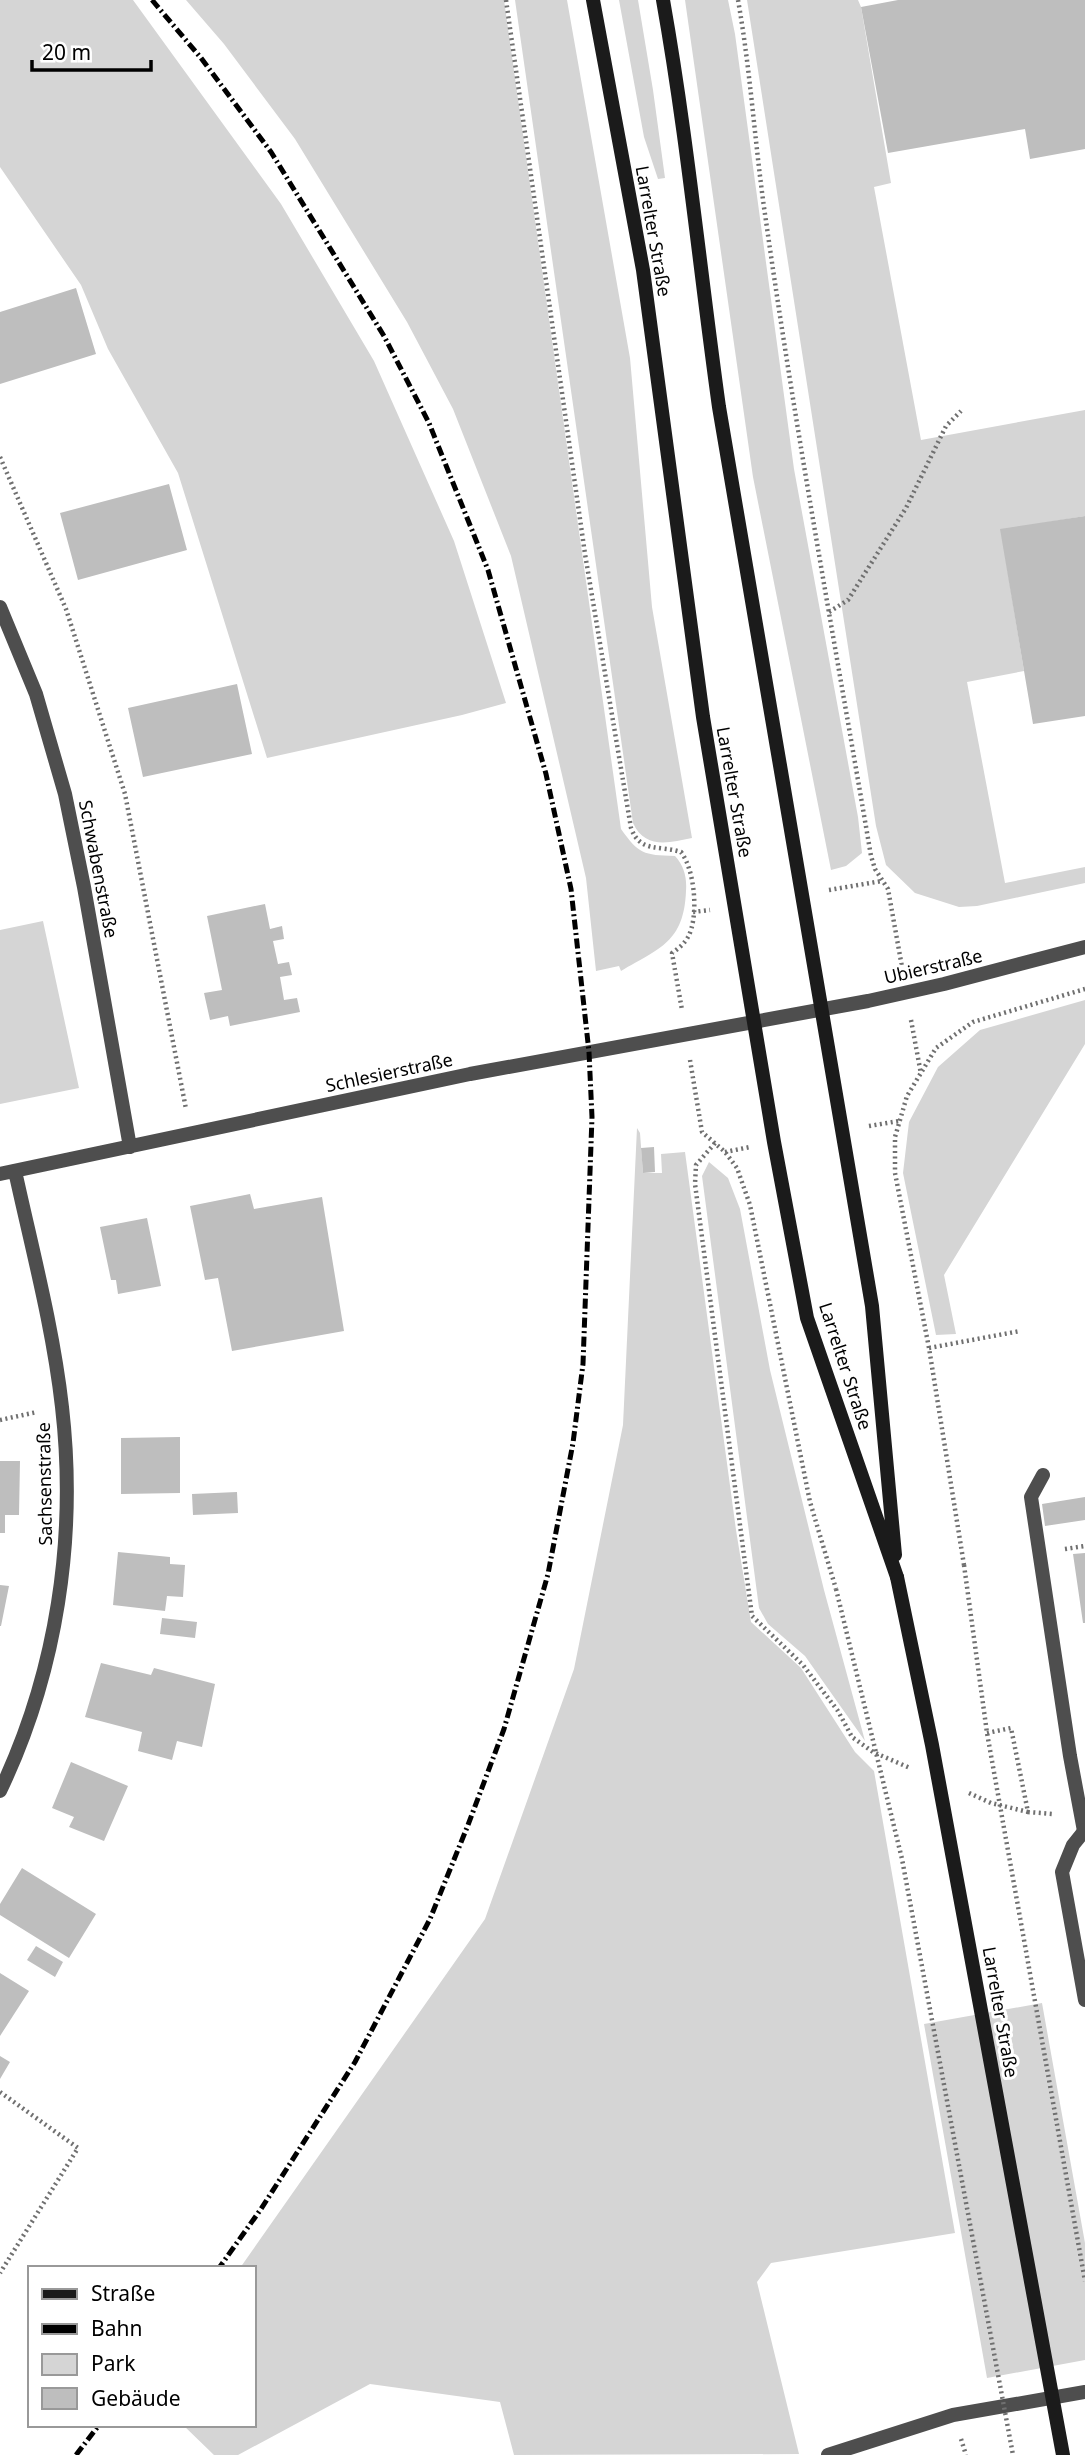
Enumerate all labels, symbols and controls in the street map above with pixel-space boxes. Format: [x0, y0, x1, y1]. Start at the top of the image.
scale bar [32, 28, 150, 72]
text: 20 m [42, 38, 91, 66]
street label: Larrelter Straße [631, 164, 677, 298]
street label: Larrelter Straße [712, 725, 758, 859]
street label: Schwabenstraße [74, 798, 124, 940]
street label: Ubierstraße [881, 943, 985, 989]
street label: Schlesierstraße [323, 1047, 455, 1097]
street label: Larrelter Straße [814, 1299, 878, 1433]
street label: Sachsenstraße [31, 1422, 57, 1546]
street label: Larrelter Straße [978, 1945, 1024, 2079]
legend [28, 2266, 256, 2427]
text: Straße [91, 2279, 155, 2307]
text: Bahn [91, 2314, 142, 2342]
text: Park [91, 2349, 136, 2377]
text: Gebäude [91, 2384, 181, 2412]

